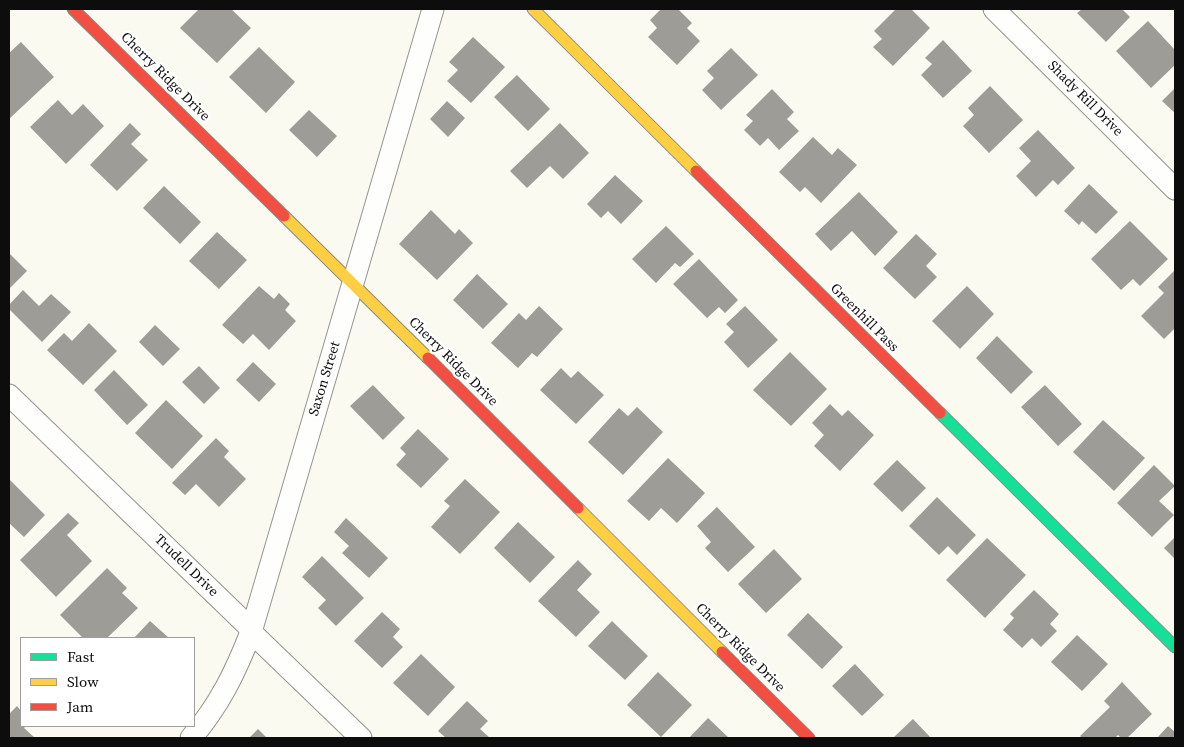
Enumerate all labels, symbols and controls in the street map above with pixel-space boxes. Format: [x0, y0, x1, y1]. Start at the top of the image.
street label: Cherry Ridge Drive [117, 29, 213, 125]
street label: Shady Rill Drive [1044, 58, 1126, 140]
street label: Greenhill Pass [826, 280, 902, 356]
street label: Cherry Ridge Drive [405, 314, 501, 410]
street label: Saxon Street [306, 340, 344, 418]
street label: Trudell Drive [151, 531, 221, 601]
street label: Cherry Ridge Drive [692, 600, 788, 696]
legend [20, 637, 195, 727]
text: Fast [67, 646, 94, 667]
text: Slow [67, 671, 99, 692]
text: Jam [67, 696, 93, 717]

